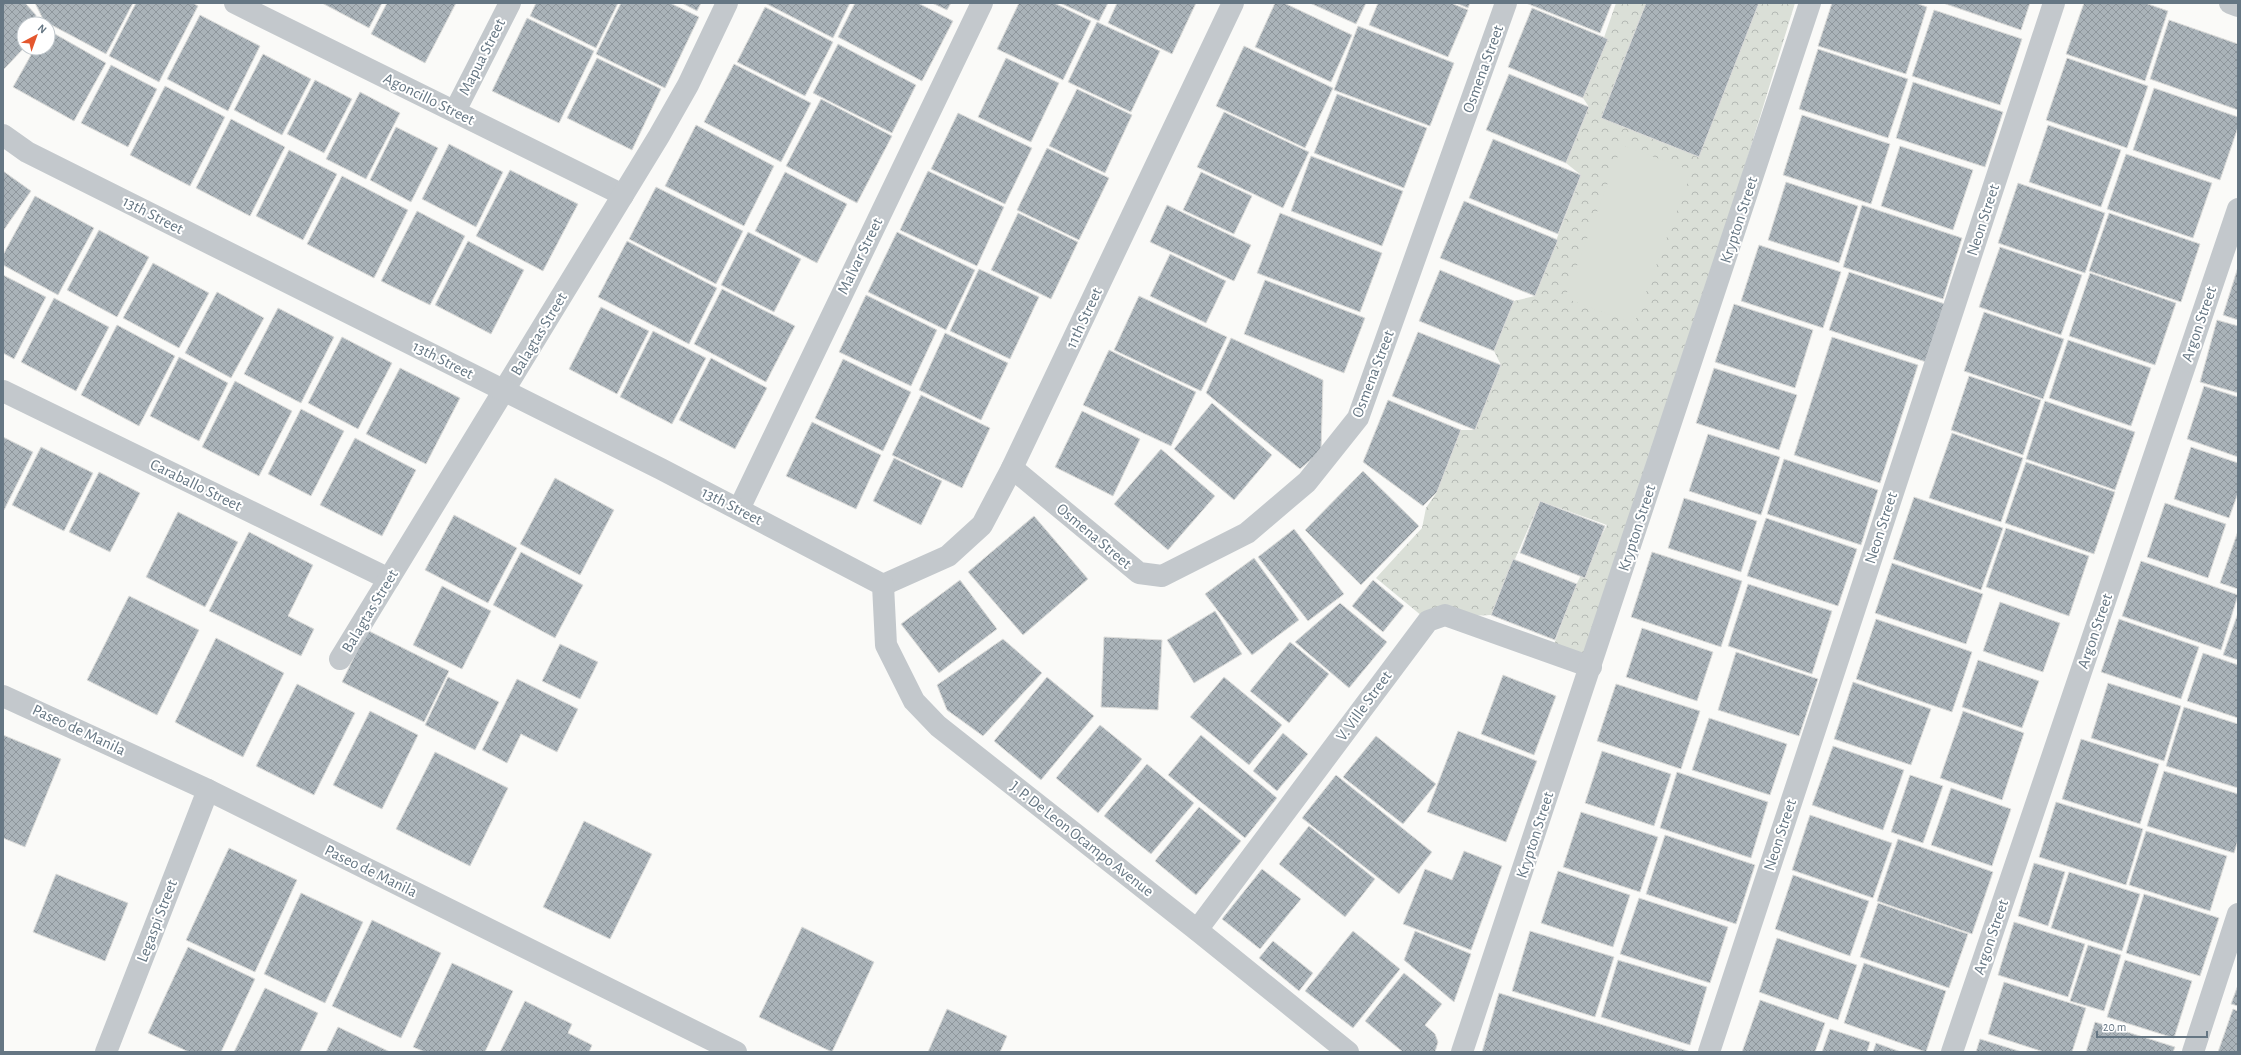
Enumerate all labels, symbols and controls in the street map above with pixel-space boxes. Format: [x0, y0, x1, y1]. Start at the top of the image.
north arrow [16, 16, 56, 56]
street label: Mapua Street [456, 16, 508, 98]
text: N [36, 22, 49, 35]
street label: Osmena Street [1460, 23, 1506, 115]
street label: Agoncillo Street [381, 70, 477, 128]
street label: Krypton Street [1717, 175, 1761, 266]
street label: Neon Street [1964, 182, 2002, 258]
street label: 13th Street [120, 193, 186, 237]
street label: Malvar Street [835, 215, 885, 297]
street label: Argon Street [2179, 284, 2219, 364]
street label: 11th Street [1063, 285, 1105, 351]
street label: Balagtas Street [508, 290, 570, 378]
street label: Osmena Street [1349, 328, 1397, 420]
street label: 13th Street [410, 338, 476, 382]
street label: Caraballo Street [148, 456, 244, 514]
street label: Krypton Street [1615, 483, 1659, 574]
street label: 13th Street [699, 484, 765, 528]
street label: Neon Street [1862, 490, 1900, 566]
street label: Osmena Street [1054, 500, 1134, 572]
street label: Balagtas Street [339, 567, 401, 655]
street label: Argon Street [2075, 591, 2115, 671]
street label: V. Ville Street [1333, 668, 1395, 744]
street label: Paseo de Manila [30, 701, 128, 759]
street label: J. P. De Leon Ocampo Avenue [1007, 778, 1157, 900]
street label: Krypton Street [1513, 790, 1557, 881]
street label: Neon Street [1761, 797, 1799, 873]
street label: Paseo de Manila [322, 842, 420, 900]
street label: Legaspi Street [134, 878, 180, 964]
street label: Argon Street [1971, 897, 2011, 977]
scale bar [2097, 1013, 2207, 1039]
text: 20 m [2103, 1021, 2126, 1033]

